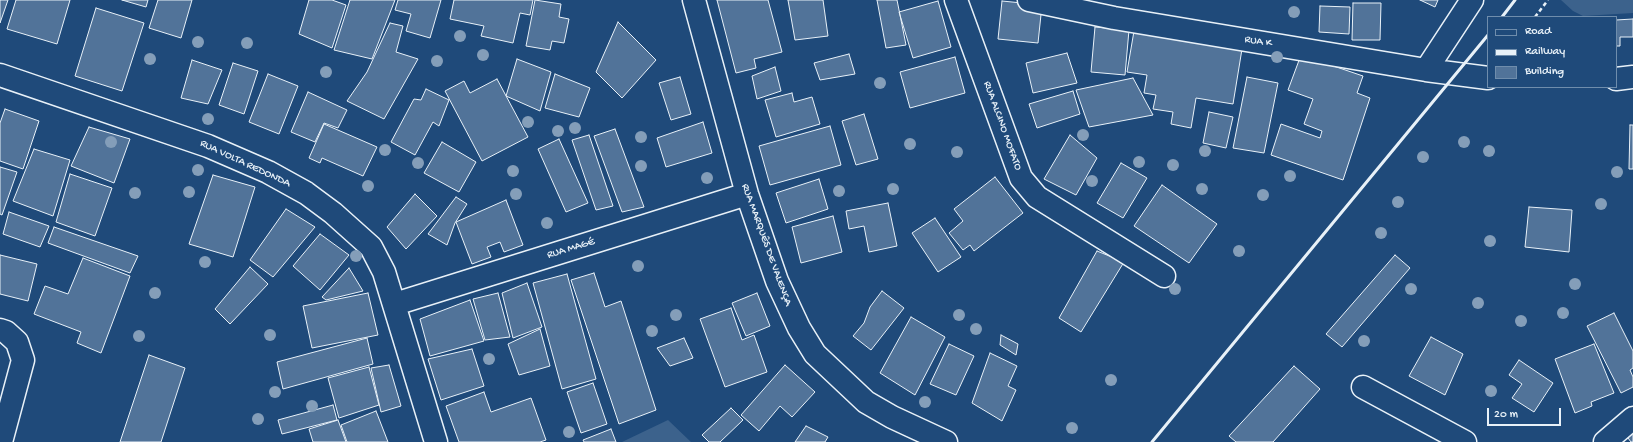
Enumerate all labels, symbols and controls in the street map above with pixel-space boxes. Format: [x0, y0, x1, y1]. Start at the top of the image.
legend [1487, 16, 1617, 88]
text: Road [1525, 25, 1551, 39]
street label: RUA K [1244, 33, 1272, 51]
text: Railway [1525, 45, 1565, 59]
text: Building [1525, 65, 1564, 79]
street label: RUA ALCINO MOFATO [980, 80, 1024, 172]
street label: RUA VOLTA REDONDA [198, 137, 292, 191]
street label: RUA MARQUÊS DE VALENÇA [738, 182, 794, 308]
street label: RUA MAGÉ [546, 236, 596, 262]
scale bar [1489, 400, 1563, 426]
text: 20 m [1494, 408, 1518, 422]

